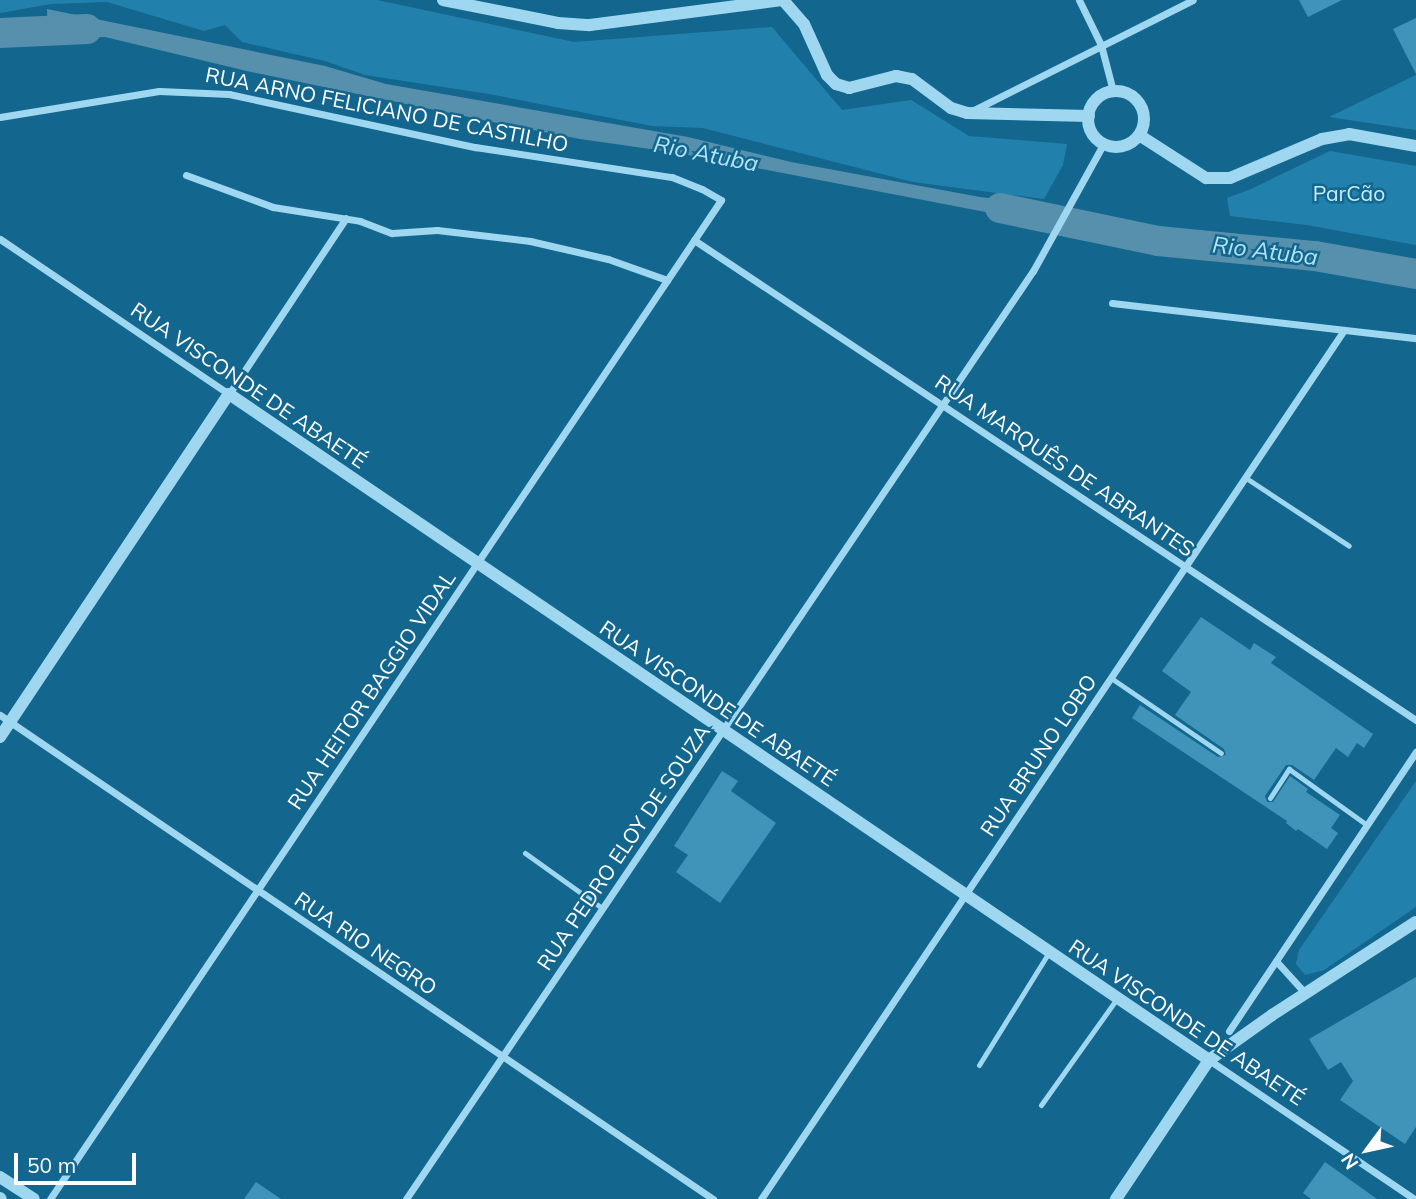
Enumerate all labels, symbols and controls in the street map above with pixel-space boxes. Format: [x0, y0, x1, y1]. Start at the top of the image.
street label: RUA ARNO FELICIANO DE CASTILHO [203, 61, 571, 157]
water label: Rio Atuba [651, 130, 761, 178]
park label: ParCão [1313, 180, 1385, 206]
water label: Rio Atuba [1211, 231, 1319, 271]
street label: RUA VISCONDE DE ABAETÉ [126, 297, 372, 473]
street label: RUA MARQUÊS DE ABRANTES [931, 369, 1199, 561]
street label: RUA HEITOR BAGGIO VIDAL [282, 566, 460, 814]
street label: RUA VISCONDE DE ABAETÉ [595, 615, 841, 791]
street label: RUA BRUNO LOBO [975, 669, 1101, 841]
street label: RUA PEDRO ELOY DE SOUZA [531, 719, 715, 975]
street label: RUA RIO NEGRO [290, 886, 442, 1000]
street label: RUA VISCONDE DE ABAETÉ [1064, 934, 1310, 1110]
north arrow [1332, 1115, 1402, 1185]
scale bar [18, 1140, 140, 1184]
text: N [1335, 1149, 1363, 1174]
text: 50 m [27, 1152, 76, 1178]

